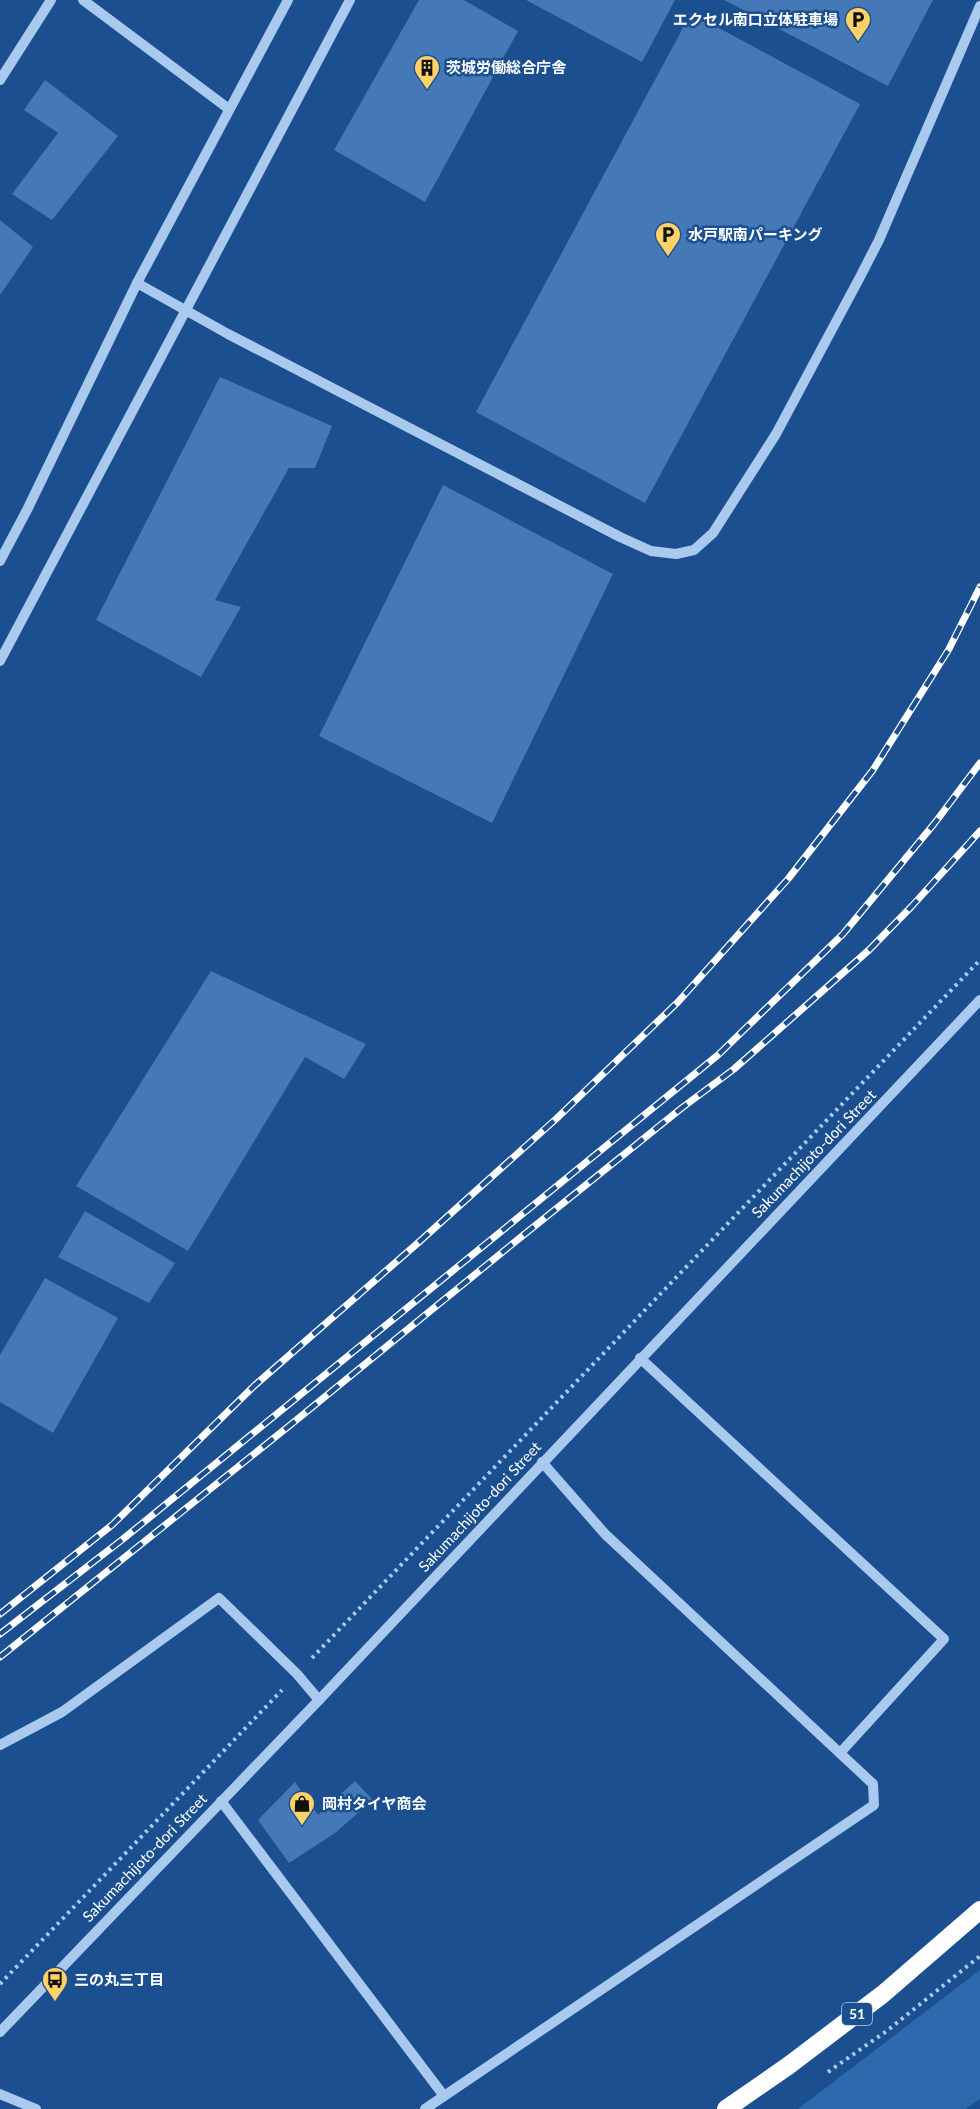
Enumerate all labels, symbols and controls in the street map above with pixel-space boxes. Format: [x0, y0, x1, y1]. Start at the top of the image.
parking icon: エクセル南口立体駐車場 [843, 5, 873, 43]
place label: エクセル南口立体駐車場 [673, 10, 838, 28]
building icon: 茨城労働総合庁舎 [412, 53, 442, 91]
place label: 茨城労働総合庁舎 [446, 58, 567, 76]
parking icon: 水戸駅南パーキング [653, 220, 683, 258]
place label: 水戸駅南パーキング [688, 225, 823, 243]
street label: Sakumachijoto-dori Street [747, 1085, 880, 1221]
street label: Sakumachijoto-dori Street [414, 1437, 545, 1575]
street label: Sakumachijoto-dori Street [78, 1789, 211, 1925]
shop icon: 岡村タイヤ商会 [287, 1789, 317, 1827]
place label: 岡村タイヤ商会 [322, 1794, 427, 1812]
bus stop icon: 三の丸三丁目 [40, 1965, 70, 2003]
place label: 三の丸三丁目 [74, 1970, 164, 1988]
road number: 51 [842, 2003, 872, 2025]

